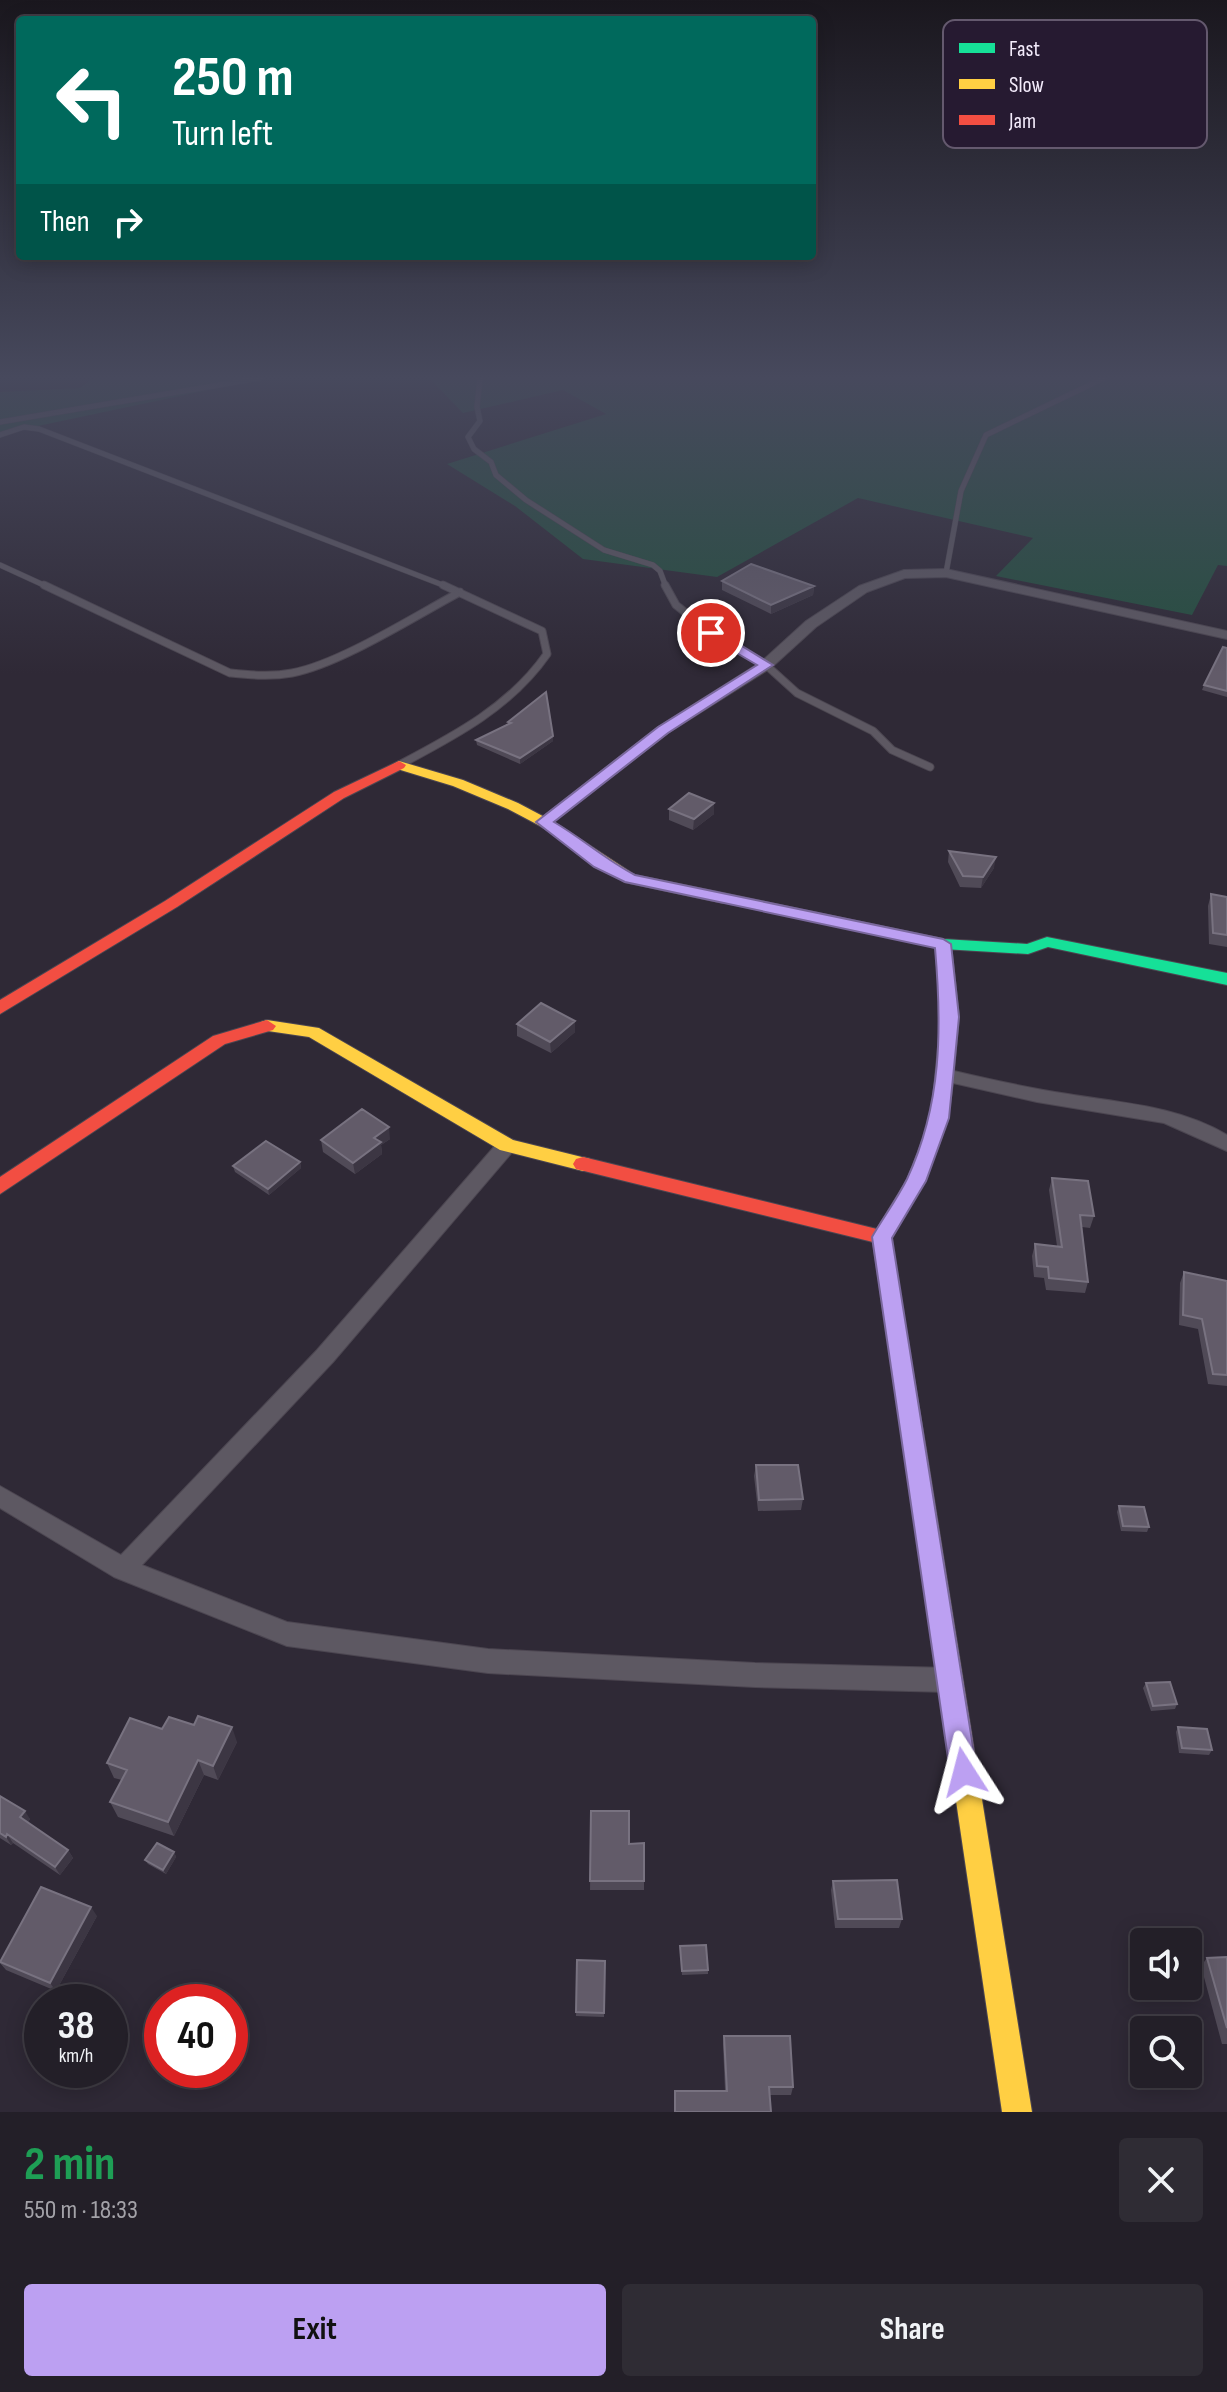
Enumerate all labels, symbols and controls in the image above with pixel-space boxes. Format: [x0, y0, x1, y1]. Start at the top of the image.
legend [943, 20, 1207, 148]
text: Fast [1009, 36, 1040, 63]
text: 250 m [172, 45, 294, 112]
icon: left [40, 48, 144, 152]
text: Slow [1009, 72, 1044, 99]
text: Jam [1008, 108, 1036, 135]
text: Turn left [172, 113, 273, 156]
icon: right [106, 200, 150, 244]
text: Then [40, 204, 90, 240]
pin [677, 599, 745, 667]
icon: arrive [689, 611, 733, 655]
position arrow [922, 1730, 1006, 1814]
map controls [1130, 1928, 1202, 2088]
button: sound [1130, 1928, 1202, 2000]
speed limit sign: 40 [144, 1984, 248, 2088]
text: 38 [58, 2002, 94, 2050]
button: search [1130, 2016, 1202, 2088]
text: km/h [59, 2044, 93, 2068]
text: 2 min [24, 2136, 115, 2193]
button: close [1119, 2138, 1203, 2222]
text: 550 m · 18:33 [24, 2195, 138, 2226]
button: Exit [24, 2284, 606, 2376]
button: Share [622, 2284, 1203, 2376]

